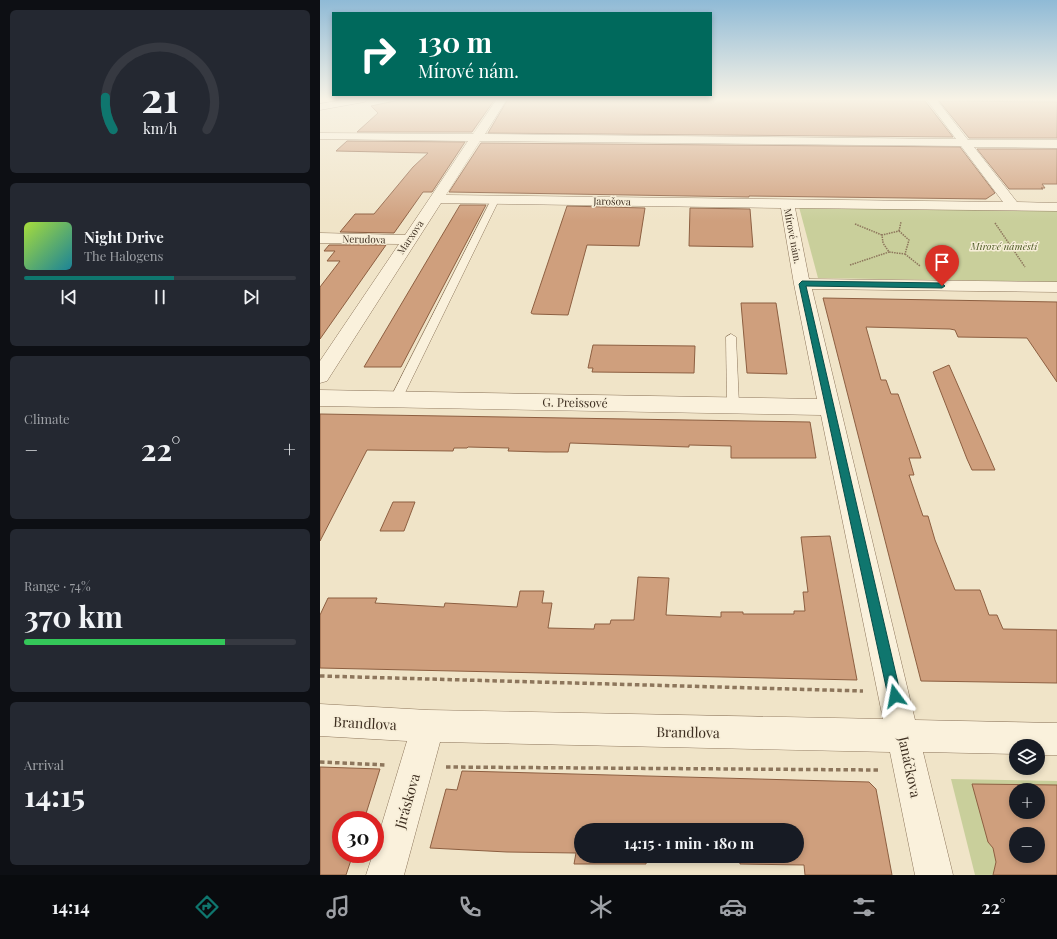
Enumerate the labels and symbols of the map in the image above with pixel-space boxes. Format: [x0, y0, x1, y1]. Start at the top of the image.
street label: Jarošova [592, 194, 631, 208]
street label: Mírové nám. [781, 207, 805, 265]
street label: Marxova [393, 217, 427, 257]
street label: Nerudova [342, 232, 386, 246]
park label: Mírové náměstí [970, 239, 1038, 253]
pin [925, 245, 959, 286]
street label: G. Preissové [542, 393, 608, 411]
position arrow [874, 675, 916, 717]
street label: Brandlova [333, 712, 397, 734]
street label: Brandlova [656, 722, 720, 742]
street label: Janáčkova [894, 734, 926, 799]
street label: Jiráskova [390, 771, 424, 832]
speed limit sign: 30 [332, 811, 384, 863]

